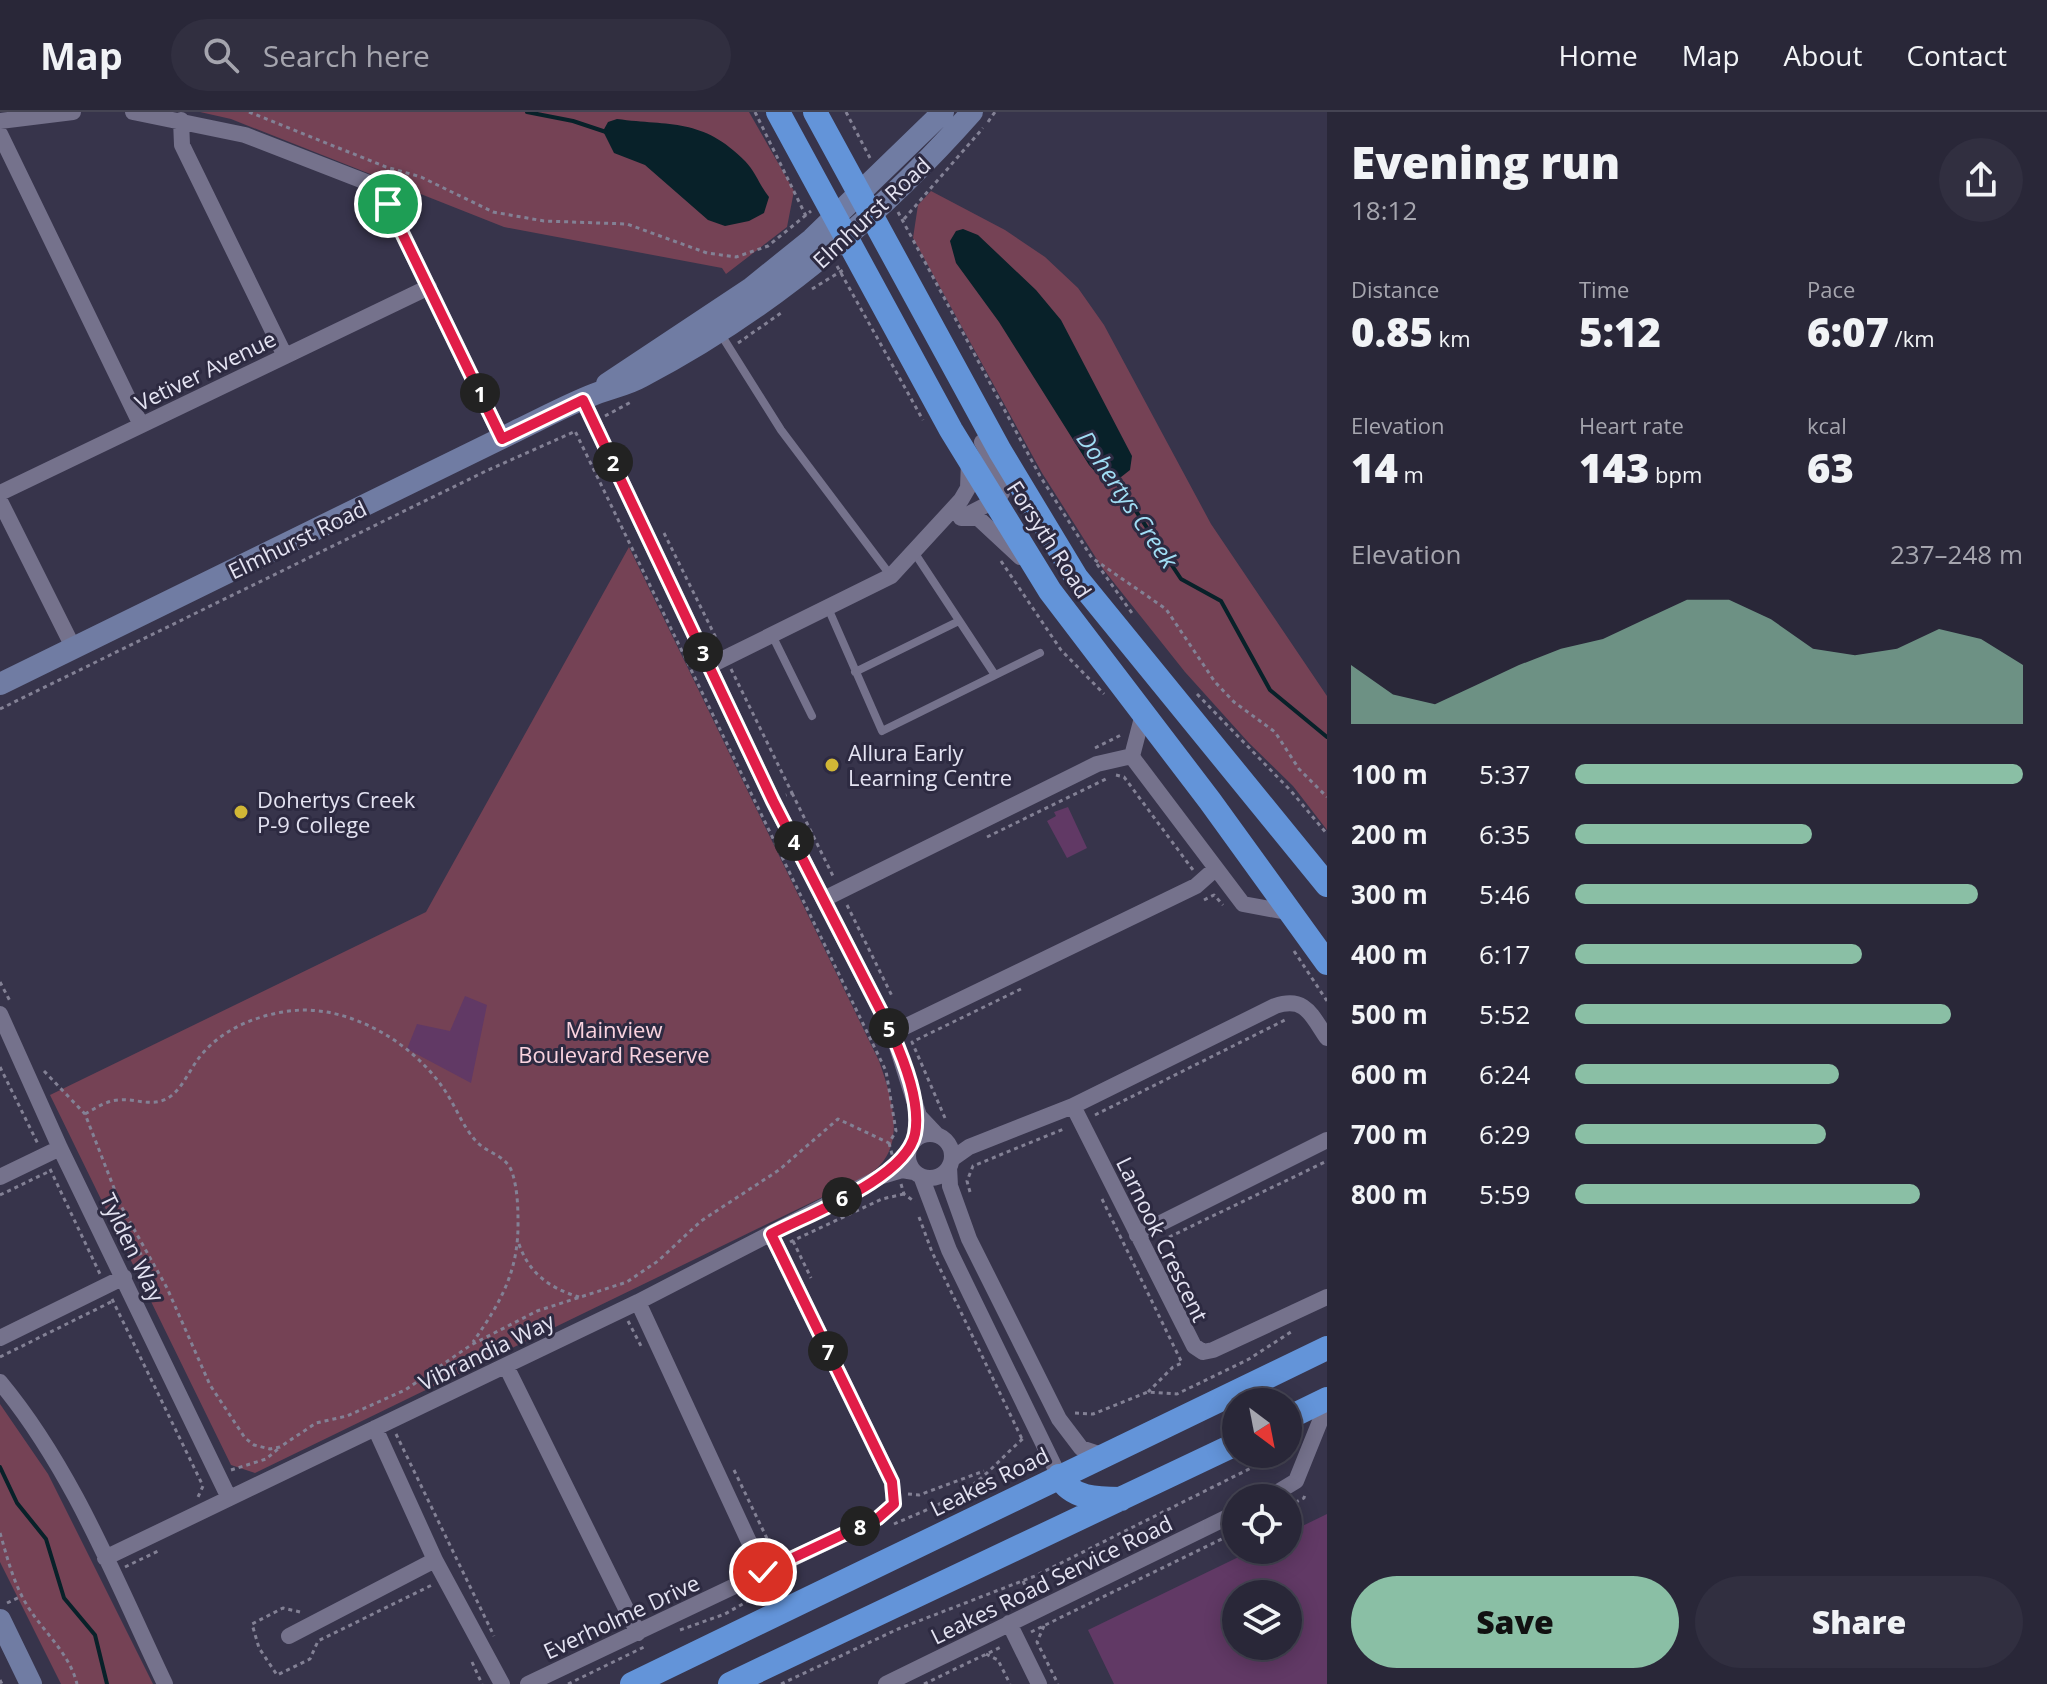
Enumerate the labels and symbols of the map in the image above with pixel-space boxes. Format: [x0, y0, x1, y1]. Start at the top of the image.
street label: Elmhurst Road [806, 150, 936, 274]
pin [354, 170, 422, 238]
street label: Vetiver Avenue [129, 323, 281, 417]
pin: 1 [460, 373, 500, 413]
water label: Dohertys Creek [1070, 424, 1187, 575]
pin: 2 [593, 442, 633, 482]
street label: Forsyth Road [1001, 474, 1099, 604]
street label: Elmhurst Road [223, 492, 371, 586]
pin: 3 [683, 632, 723, 672]
place label: Allura Early Learning Centre [848, 737, 1012, 792]
marker: Allura Early Learning Centre [823, 756, 841, 774]
place label: Dohertys Creek P-9 College [257, 784, 416, 839]
marker: Dohertys Creek P-9 College [232, 803, 250, 821]
pin: 4 [774, 821, 814, 861]
pin: 5 [869, 1008, 909, 1048]
park label: Mainview Boulevard Reserve [518, 1014, 710, 1069]
street label: Larnook Crescent [1110, 1152, 1216, 1327]
pin: 6 [822, 1177, 862, 1217]
street label: Tylden Way [94, 1188, 173, 1307]
street label: Vibrandia Way [413, 1305, 560, 1397]
pin: 7 [808, 1331, 848, 1371]
north arrow [1222, 1388, 1302, 1468]
street label: Leakes Road [925, 1439, 1053, 1523]
pin: 8 [840, 1506, 880, 1546]
street label: Leakes Road Service Road [925, 1507, 1177, 1651]
pin [729, 1538, 797, 1606]
street label: Everholme Drive [538, 1567, 704, 1665]

